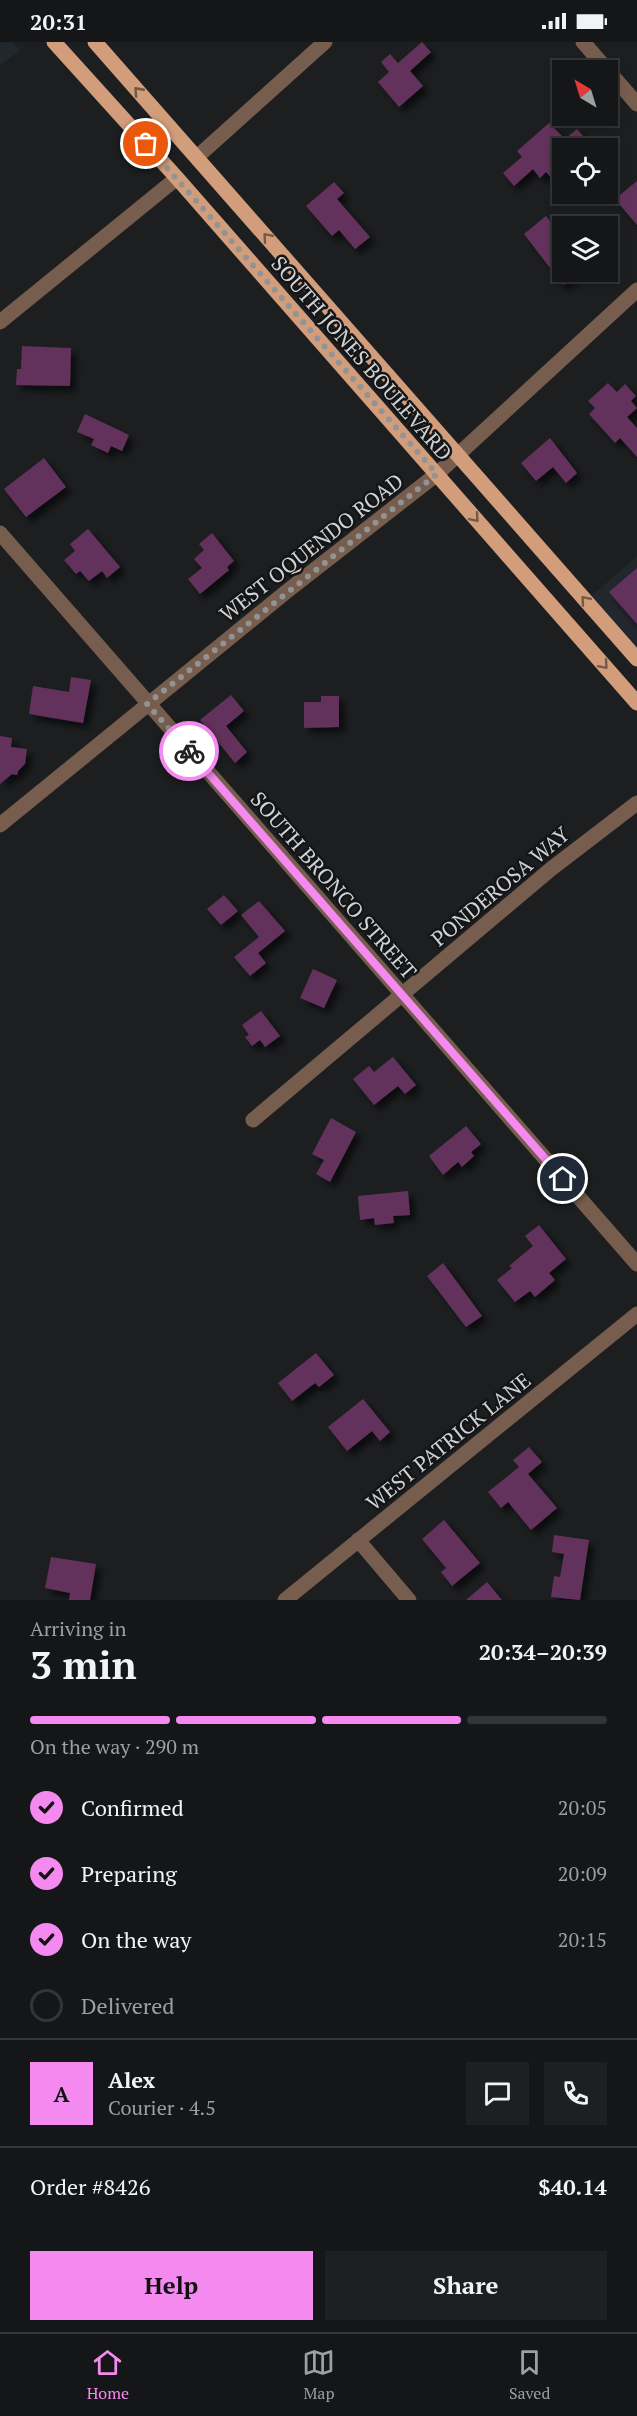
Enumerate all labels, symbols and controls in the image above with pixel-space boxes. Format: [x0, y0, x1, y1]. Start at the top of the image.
text: 20:31 [30, 7, 87, 36]
north arrow [552, 60, 618, 126]
map controls [552, 60, 618, 282]
one-way arrow [134, 87, 145, 98]
pin [120, 118, 171, 169]
icon: bag [129, 127, 162, 160]
button: locate [552, 138, 618, 204]
button: layers [552, 216, 618, 282]
one-way arrow [263, 233, 274, 244]
street label: SOUTH JONES BOULEVARD [265, 250, 459, 466]
street label: WEST OQUENDO ROAD [213, 466, 409, 628]
one-way arrow [468, 511, 479, 522]
one-way arrow [581, 596, 592, 607]
one-way arrow [597, 658, 608, 669]
courier [159, 721, 219, 781]
icon: bike [173, 735, 206, 768]
street label: SOUTH BRONCO STREET [245, 785, 423, 985]
street label: PONDEROSA WAY [425, 820, 575, 952]
pin [537, 1153, 588, 1204]
icon: home [546, 1162, 579, 1195]
street label: WEST PATRICK LANE [360, 1366, 536, 1516]
text: Arriving in [30, 1615, 126, 1642]
text: 20:34–20:39 [479, 1637, 607, 1666]
text: 3 min [30, 1638, 137, 1690]
text: On the way · 290 m [30, 1733, 199, 1760]
icon: check [30, 1791, 63, 1824]
text: Confirmed [81, 1793, 184, 1822]
text: 20:05 [558, 1794, 607, 1821]
icon: check [30, 1857, 63, 1890]
text: Preparing [81, 1859, 177, 1888]
text: 20:09 [558, 1860, 607, 1887]
icon: check [30, 1923, 63, 1956]
text: On the way [81, 1925, 191, 1954]
text: 20:15 [558, 1926, 607, 1953]
text: Delivered [81, 1991, 174, 2020]
button: chat [466, 2062, 529, 2125]
button: phone [544, 2062, 607, 2125]
text: Alex [108, 2065, 155, 2094]
text: A [53, 2079, 70, 2108]
text: Courier · 4.5 [108, 2094, 216, 2121]
text: Order #8426 [30, 2172, 150, 2201]
text: $40.14 [538, 2172, 607, 2201]
button: Help [30, 2251, 313, 2320]
button: Share [325, 2251, 607, 2320]
tab: Home [87, 2346, 129, 2404]
tab: Map [302, 2346, 335, 2404]
tab: Saved [509, 2346, 550, 2404]

